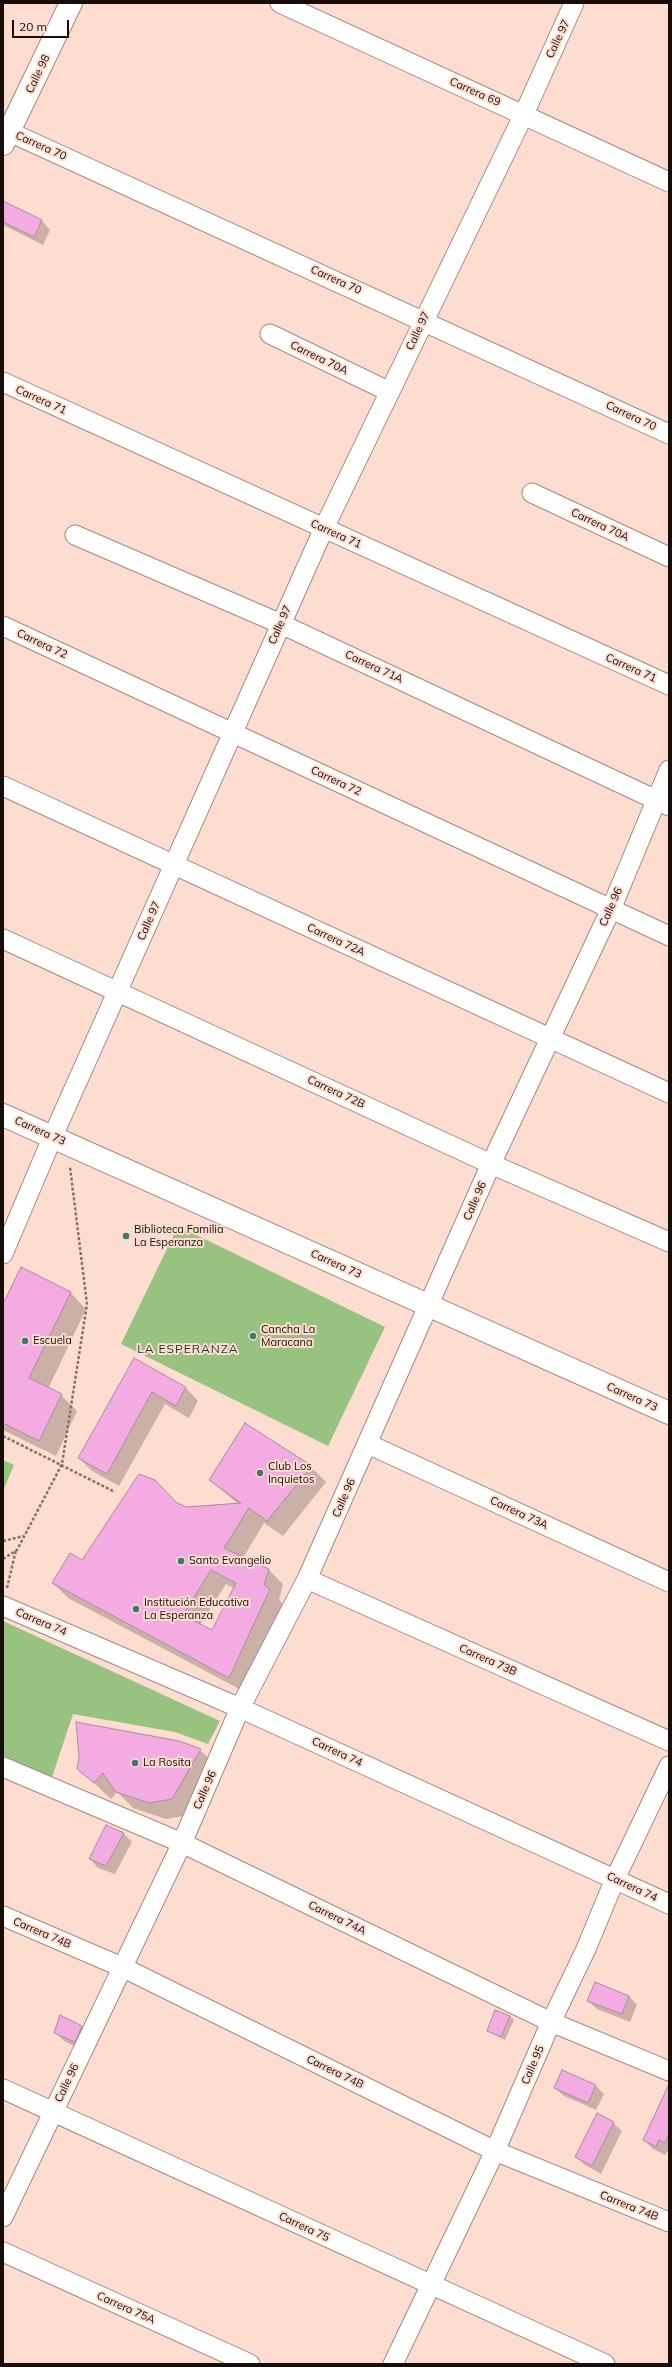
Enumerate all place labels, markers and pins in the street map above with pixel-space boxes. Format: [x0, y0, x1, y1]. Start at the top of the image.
place label: Biblioteca Familia La Esperanza [134, 1223, 223, 1249]
marker: Biblioteca Familia La Esperanza [121, 1231, 131, 1241]
place label: Cancha La Maracana [261, 1323, 315, 1349]
marker: Cancha La Maracana [248, 1331, 258, 1341]
place label: Escuela [33, 1334, 72, 1348]
marker: Escuela [20, 1336, 30, 1346]
place label: Club Los Inquietos [268, 1460, 314, 1486]
marker: Club Los Inquietos [255, 1468, 265, 1478]
place label: Santo Evangelio [189, 1554, 271, 1568]
marker: Santo Evangelio [176, 1556, 186, 1566]
place label: Institución Educativa La Esperanza [144, 1596, 249, 1622]
marker: Institución Educativa La Esperanza [131, 1604, 141, 1614]
place label: La Rosita [143, 1756, 191, 1770]
marker: La Rosita [130, 1758, 140, 1768]

